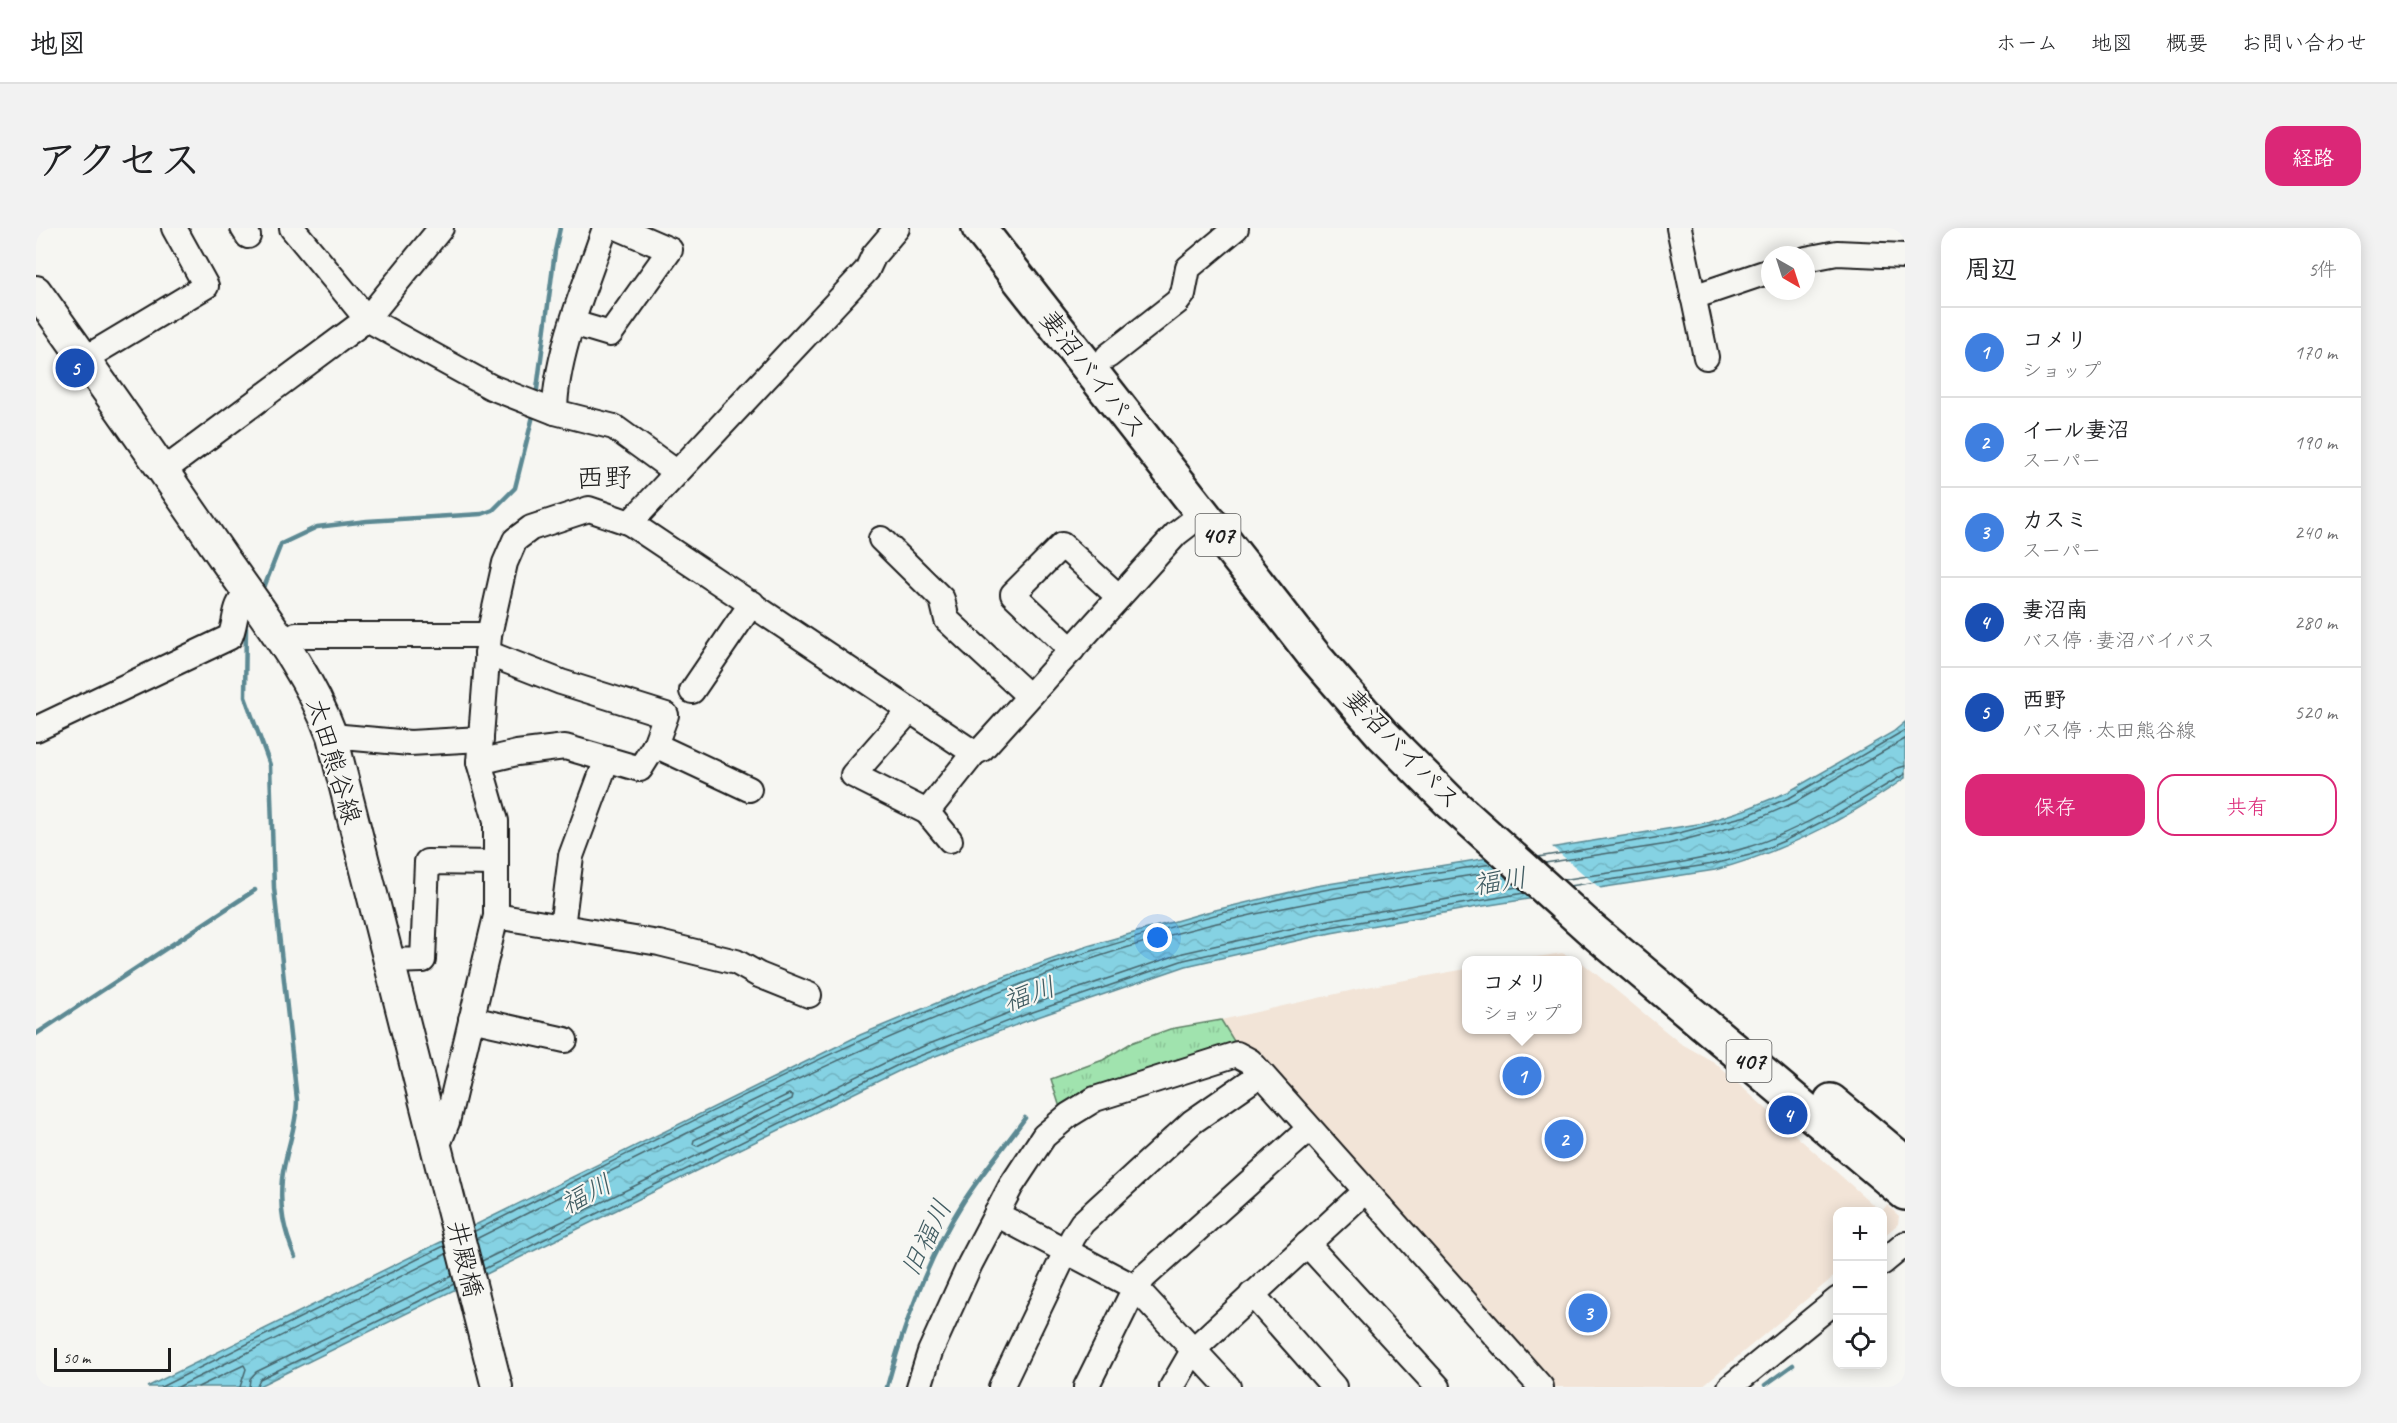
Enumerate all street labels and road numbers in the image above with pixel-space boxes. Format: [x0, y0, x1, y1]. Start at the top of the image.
street label: 妻沼バイパス [1032, 303, 1154, 445]
road number: 407 [1196, 514, 1240, 556]
street label: 妻沼バイパス [1336, 682, 1468, 816]
street label: 太田熊谷線 [299, 694, 369, 828]
road number: 407 [1726, 1040, 1772, 1082]
street label: 井殿橋 [440, 1217, 490, 1301]

